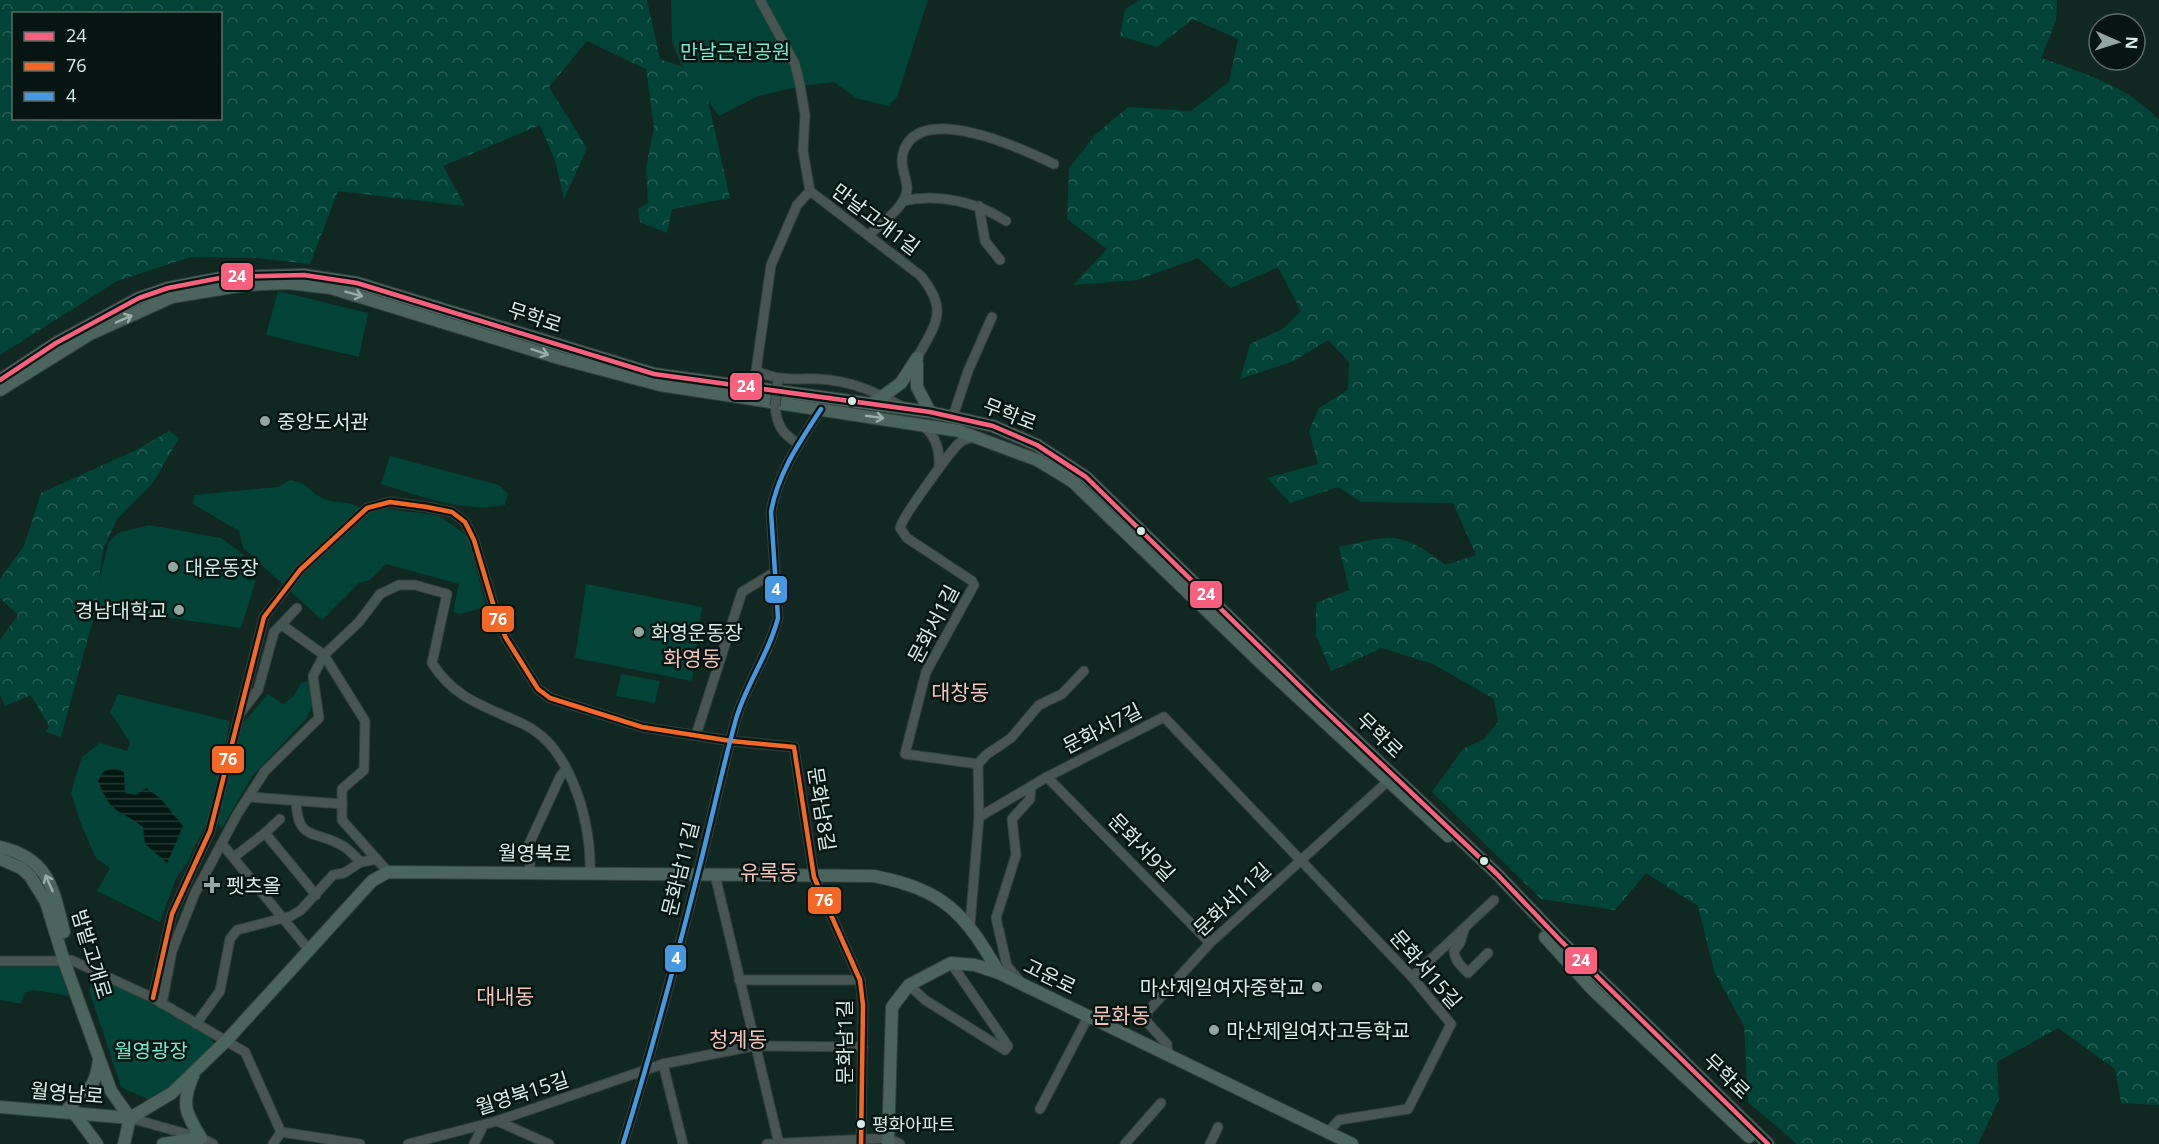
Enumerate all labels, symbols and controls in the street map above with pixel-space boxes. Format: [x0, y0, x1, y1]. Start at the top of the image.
legend [12, 12, 222, 120]
north arrow [2087, 12, 2147, 72]
text: 24 [66, 23, 87, 47]
text: N [2121, 36, 2143, 50]
park label: 만날근린공원 [680, 38, 790, 65]
text: 76 [66, 53, 87, 77]
text: 4 [66, 83, 76, 107]
street label: 만날고개1길 [827, 177, 925, 261]
line badge: 24 [220, 262, 254, 291]
text: 24 [228, 265, 246, 287]
one-way arrow [344, 289, 363, 301]
street label: 무학로 [505, 296, 565, 338]
one-way arrow [114, 313, 132, 324]
one-way arrow [530, 347, 549, 358]
line badge: 24 [729, 372, 763, 401]
text: 24 [737, 375, 755, 397]
street label: 무학로 [979, 392, 1041, 436]
unlabelled marker [846, 395, 858, 407]
place label: 중앙도서관 [277, 408, 369, 435]
one-way arrow [865, 411, 884, 422]
marker: 중앙도서관 [258, 414, 272, 428]
unlabelled marker [1135, 525, 1147, 537]
place label: 대운동장 [185, 554, 259, 581]
marker: 대운동장 [166, 560, 180, 574]
line badge: 4 [764, 575, 788, 604]
text: 4 [771, 578, 781, 600]
street label: 문화서1길 [901, 580, 965, 668]
line badge: 24 [1189, 580, 1223, 609]
text: 24 [1197, 583, 1215, 605]
place label: 경남대학교 [75, 597, 167, 624]
marker: 경남대학교 [172, 603, 186, 617]
line badge: 76 [481, 605, 515, 633]
text: 76 [489, 608, 507, 630]
place label: 화영운동장 [651, 619, 743, 646]
marker: 화영운동장 [632, 625, 646, 639]
district label: 화영동 [663, 644, 721, 672]
district label: 대창동 [931, 678, 989, 706]
street label: 문화서7길 [1058, 697, 1146, 759]
street label: 무학로 [1351, 706, 1409, 764]
line badge: 76 [211, 745, 245, 774]
text: 76 [219, 748, 237, 770]
street label: 문화남8길 [802, 765, 842, 853]
street label: 문화서9길 [1103, 807, 1181, 887]
street label: 문화남11길 [655, 819, 705, 919]
street label: 월영북로 [498, 839, 572, 867]
unlabelled marker [1478, 855, 1490, 867]
street label: 문화서11길 [1188, 856, 1276, 942]
district label: 유록동 [740, 858, 798, 886]
place label: 펫츠올 [226, 872, 281, 899]
one-way arrow [43, 874, 54, 892]
marker: 펫츠올 [203, 876, 221, 894]
line badge: 76 [807, 886, 842, 915]
text: 76 [815, 889, 833, 911]
street label: 밤밭고개로 [66, 906, 118, 1002]
street label: 문화서15길 [1384, 924, 1468, 1014]
line badge: 4 [664, 944, 687, 973]
line badge: 24 [1564, 946, 1598, 975]
text: 4 [671, 947, 681, 969]
text: 24 [1572, 949, 1590, 971]
street label: 고운로 [1019, 952, 1081, 1000]
place label: 마산제일여자중학교 [1139, 974, 1305, 1001]
marker: 마산제일여자중학교 [1310, 980, 1324, 994]
district label: 대내동 [476, 982, 534, 1010]
street label: 문화남1길 [831, 999, 858, 1085]
district label: 문화동 [1092, 1001, 1150, 1029]
place label: 마산제일여자고등학교 [1226, 1017, 1410, 1044]
marker: 마산제일여자고등학교 [1207, 1023, 1221, 1037]
district label: 청계동 [709, 1025, 767, 1053]
park label: 월영광장 [114, 1037, 188, 1064]
street label: 무학로 [1698, 1047, 1756, 1105]
street label: 월영북15길 [472, 1065, 572, 1121]
street label: 월영남로 [29, 1076, 105, 1110]
place label: 평화아파트 [872, 1112, 955, 1136]
marker: 평화아파트 [855, 1118, 867, 1130]

